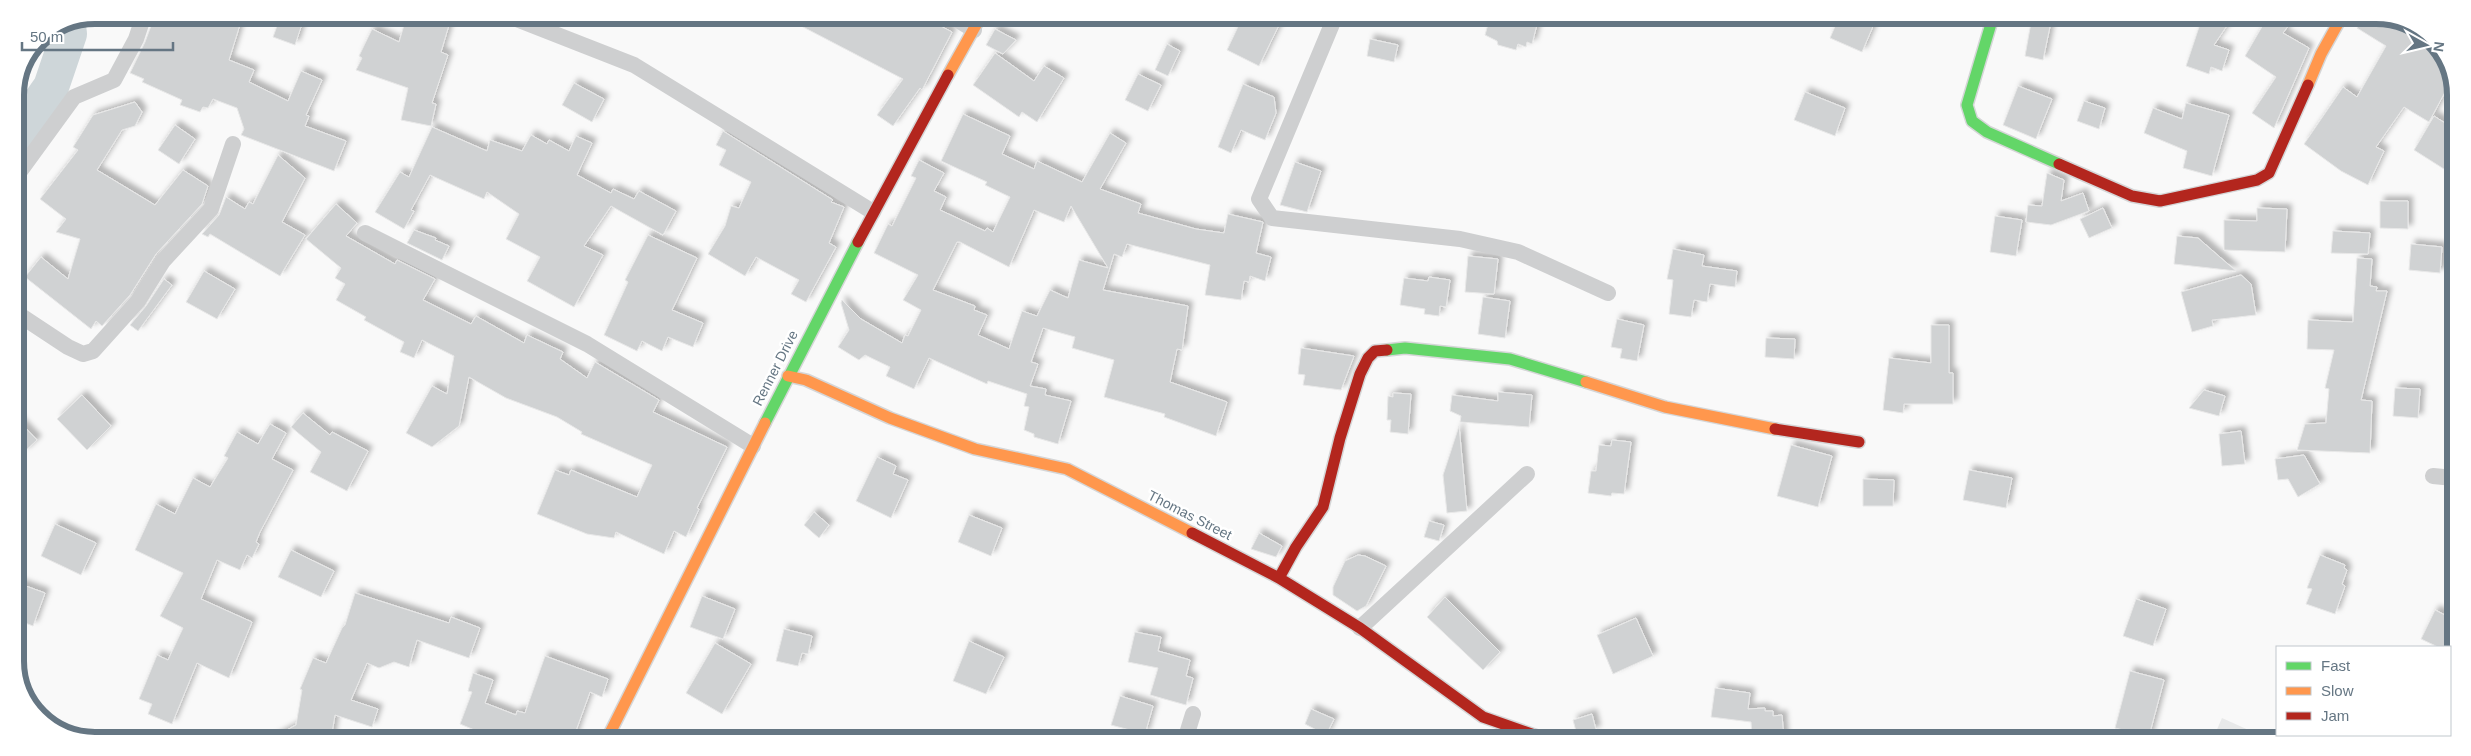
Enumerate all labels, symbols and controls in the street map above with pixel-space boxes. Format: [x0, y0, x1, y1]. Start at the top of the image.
scale bar [22, 20, 174, 52]
north arrow [2401, 20, 2451, 70]
text: 50 m [30, 28, 63, 45]
text: N [2430, 41, 2448, 53]
street label: Renner Drive [749, 327, 801, 408]
street label: Thomas Street [1145, 487, 1235, 543]
legend [2276, 646, 2451, 736]
text: Fast [2321, 657, 2351, 674]
text: Slow [2321, 682, 2354, 699]
text: Jam [2321, 707, 2349, 724]

